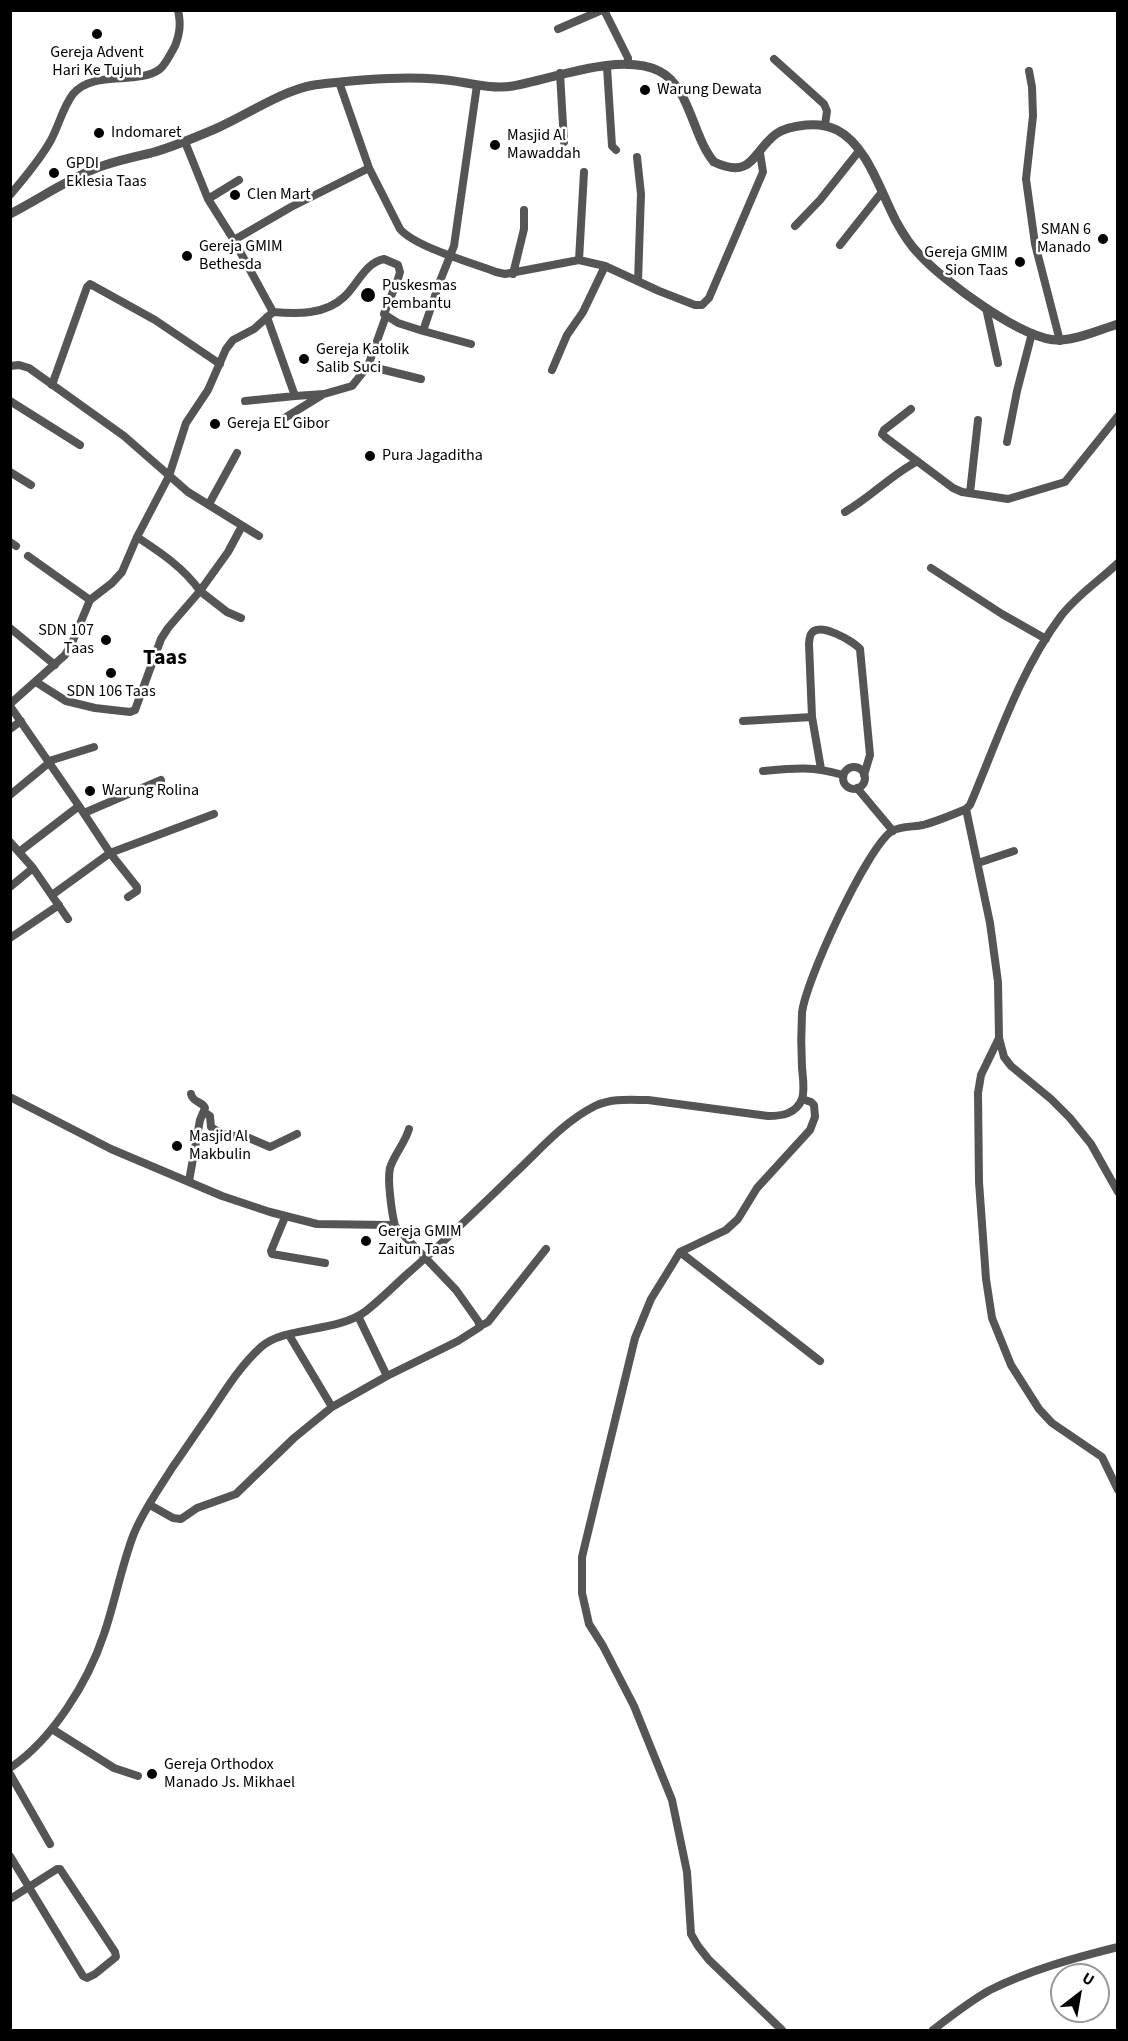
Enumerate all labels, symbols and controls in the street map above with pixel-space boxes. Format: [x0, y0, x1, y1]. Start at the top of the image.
marker: Gereja Advent Hari Ke Tujuh [90, 27, 104, 41]
place label: Gereja Advent Hari Ke Tujuh [50, 43, 144, 81]
place label: Warung Dewata [657, 80, 762, 100]
marker: Warung Dewata [638, 83, 652, 97]
place label: Indomaret [111, 123, 181, 143]
marker: Indomaret [92, 126, 106, 140]
place label: Masjid Al Mawaddah [507, 126, 581, 164]
marker: Masjid Al Mawaddah [488, 138, 502, 152]
place label: GPDI Eklesia Taas [66, 154, 147, 192]
marker: GPDI Eklesia Taas [47, 166, 61, 180]
place label: Clen Mart [247, 185, 311, 205]
marker: Clen Mart [228, 188, 242, 202]
place label: SMAN 6 Manado [1037, 220, 1091, 258]
marker: SMAN 6 Manado [1096, 232, 1110, 246]
place label: Gereja GMIM Bethesda [199, 237, 283, 275]
place label: Gereja GMIM Sion Taas [924, 243, 1008, 281]
marker: Gereja GMIM Bethesda [180, 249, 194, 263]
marker: Gereja GMIM Sion Taas [1013, 255, 1027, 269]
place label: Puskesmas Pembantu [382, 276, 457, 314]
marker: Puskesmas Pembantu [359, 286, 377, 304]
place label: Gereja Katolik Salib Suci [316, 340, 409, 378]
marker: Gereja Katolik Salib Suci [297, 352, 311, 366]
place label: Gereja EL Gibor [227, 414, 330, 434]
marker: Gereja EL Gibor [208, 417, 222, 431]
place label: Pura Jagaditha [382, 446, 483, 466]
marker: Pura Jagaditha [363, 449, 377, 463]
place label: SDN 107 Taas [38, 621, 94, 659]
marker: SDN 107 Taas [99, 633, 113, 647]
district label: Taas [143, 646, 187, 672]
marker: SDN 106 Taas [104, 666, 118, 680]
place label: SDN 106 Taas [66, 682, 156, 702]
place label: Warung Rolina [102, 781, 199, 801]
marker: Warung Rolina [83, 784, 97, 798]
place label: Masjid Al Makbulin [189, 1127, 251, 1165]
marker: Masjid Al Makbulin [170, 1139, 184, 1153]
place label: Gereja GMIM Zaitun Taas [378, 1222, 462, 1260]
marker: Gereja GMIM Zaitun Taas [359, 1234, 373, 1248]
place label: Gereja Orthodox Manado Js. Mikhael [164, 1755, 295, 1793]
marker: Gereja Orthodox Manado Js. Mikhael [145, 1767, 159, 1781]
north arrow [1050, 1963, 1110, 2023]
text: U [1078, 1967, 1098, 1991]

